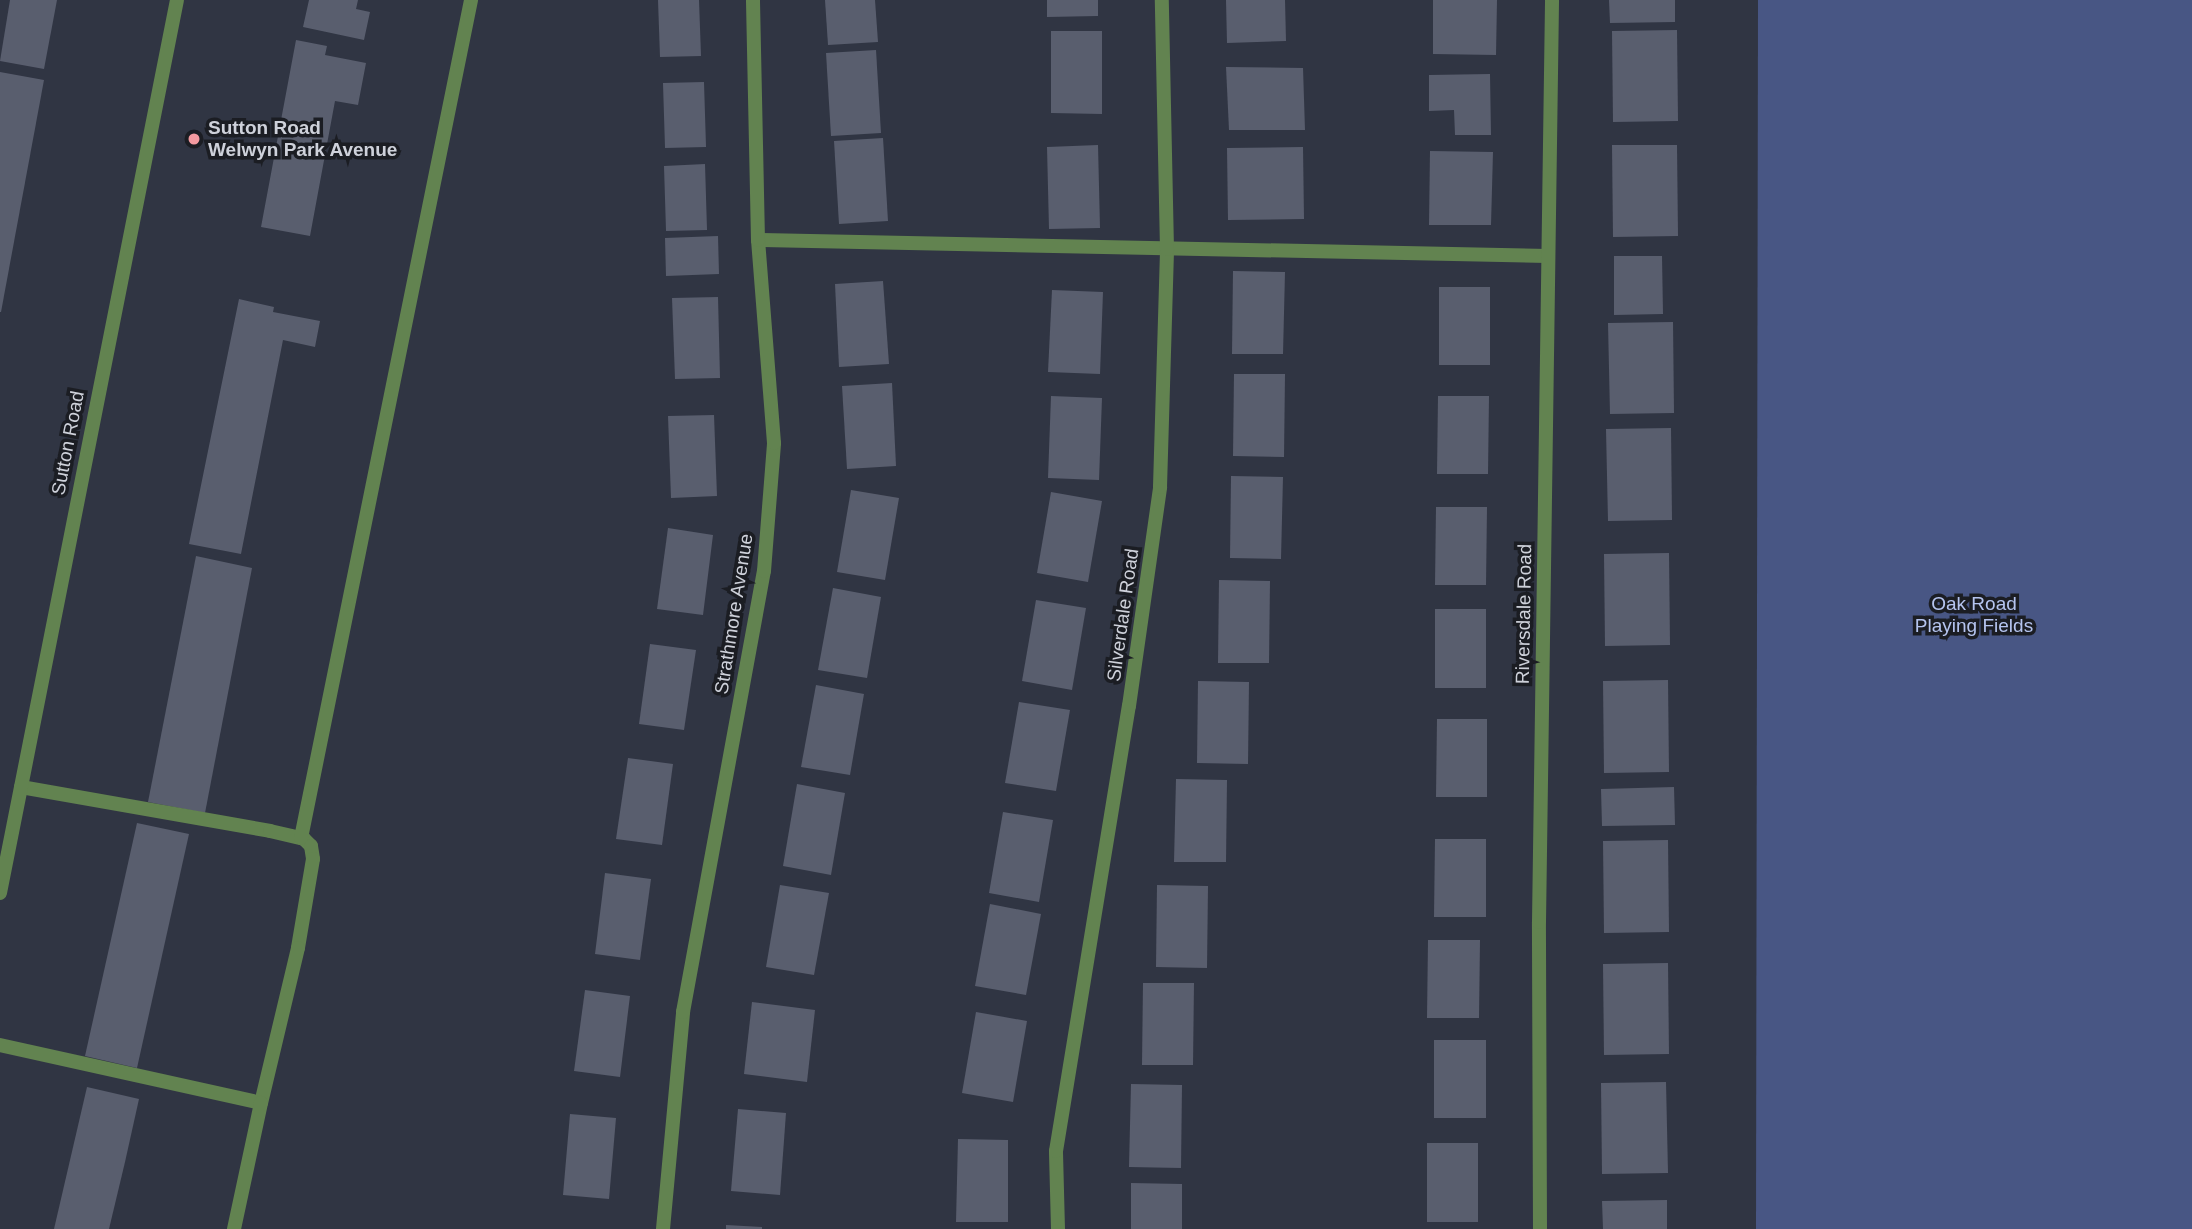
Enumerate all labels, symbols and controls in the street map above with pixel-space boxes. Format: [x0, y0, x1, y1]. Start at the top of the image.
place label: Sutton Road Welwyn Park Avenue [208, 117, 398, 161]
marker: Sutton Road Welwyn Park Avenue [186, 131, 202, 147]
street label: Sutton Road [47, 389, 89, 497]
street label: Strathmore Avenue [710, 532, 758, 696]
street label: Riversdale Road [1511, 544, 1537, 684]
street label: Silverdale Road [1102, 547, 1144, 683]
park label: Oak Road Playing Fields [1915, 593, 2033, 637]

